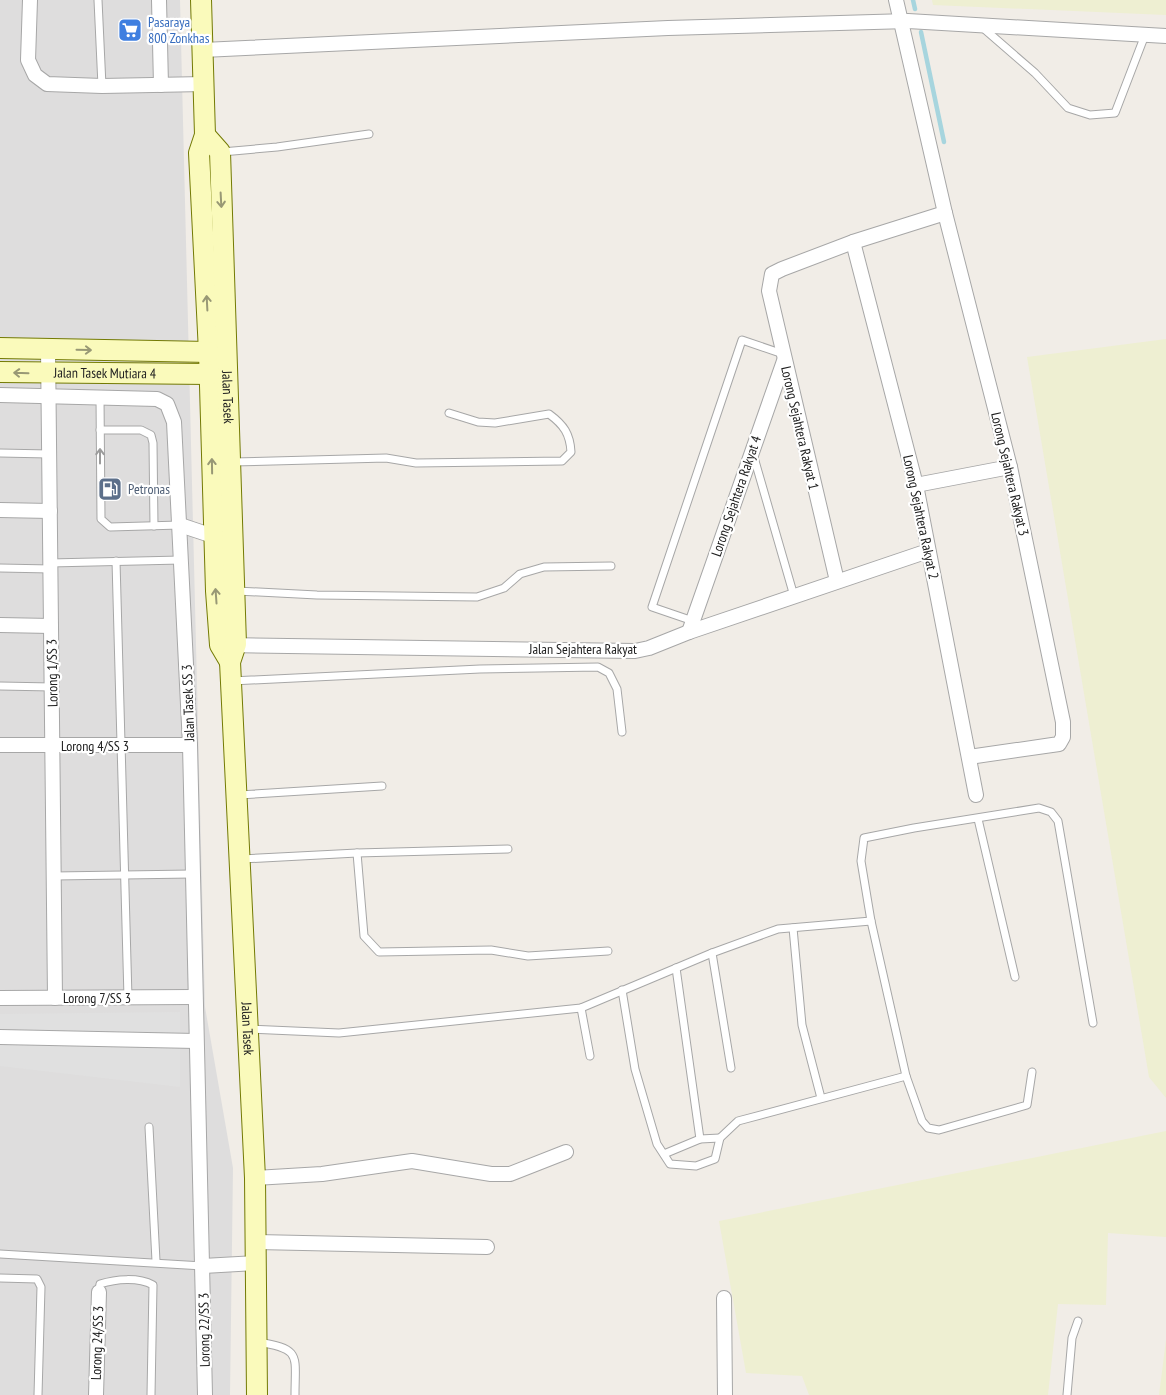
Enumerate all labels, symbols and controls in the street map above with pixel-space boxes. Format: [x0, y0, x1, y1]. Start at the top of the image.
place label: Pasaraya 800 Zonkhas [148, 13, 210, 47]
supermarket icon: Pasaraya 800 Zonkhas [117, 17, 143, 43]
one-way arrow [217, 192, 226, 208]
one-way arrow [202, 295, 211, 311]
one-way arrow [75, 345, 91, 354]
street label: Jalan Tasek Mutiara 4 [53, 364, 157, 382]
street label: Lorong Sejahtera Rakyat 1 [777, 364, 823, 492]
one-way arrow [13, 368, 30, 378]
street label: Jalan Tasek [218, 369, 238, 425]
street label: Lorong Sejahtera Rakyat 3 [987, 410, 1033, 538]
street label: Lorong Sejahtera Rakyat 4 [707, 433, 765, 559]
one-way arrow [95, 449, 105, 465]
street label: Lorong Sejahtera Rakyat 2 [899, 453, 943, 581]
one-way arrow [207, 458, 216, 474]
fuel station icon: Petronas [97, 476, 123, 502]
place label: Petronas [128, 480, 170, 498]
one-way arrow [212, 589, 221, 605]
street label: Lorong 1/SS 3 [42, 639, 62, 707]
street label: Jalan Sejahtera Rakyat [528, 640, 637, 658]
street label: Jalan Tasek SS 3 [178, 664, 198, 743]
street label: Lorong 4/SS 3 [61, 737, 129, 755]
street label: Lorong 7/SS 3 [63, 989, 131, 1007]
street label: Jalan Tasek [237, 1001, 258, 1056]
street label: Lorong 22/SS 3 [194, 1293, 214, 1367]
street label: Lorong 24/SS 3 [87, 1306, 107, 1380]

